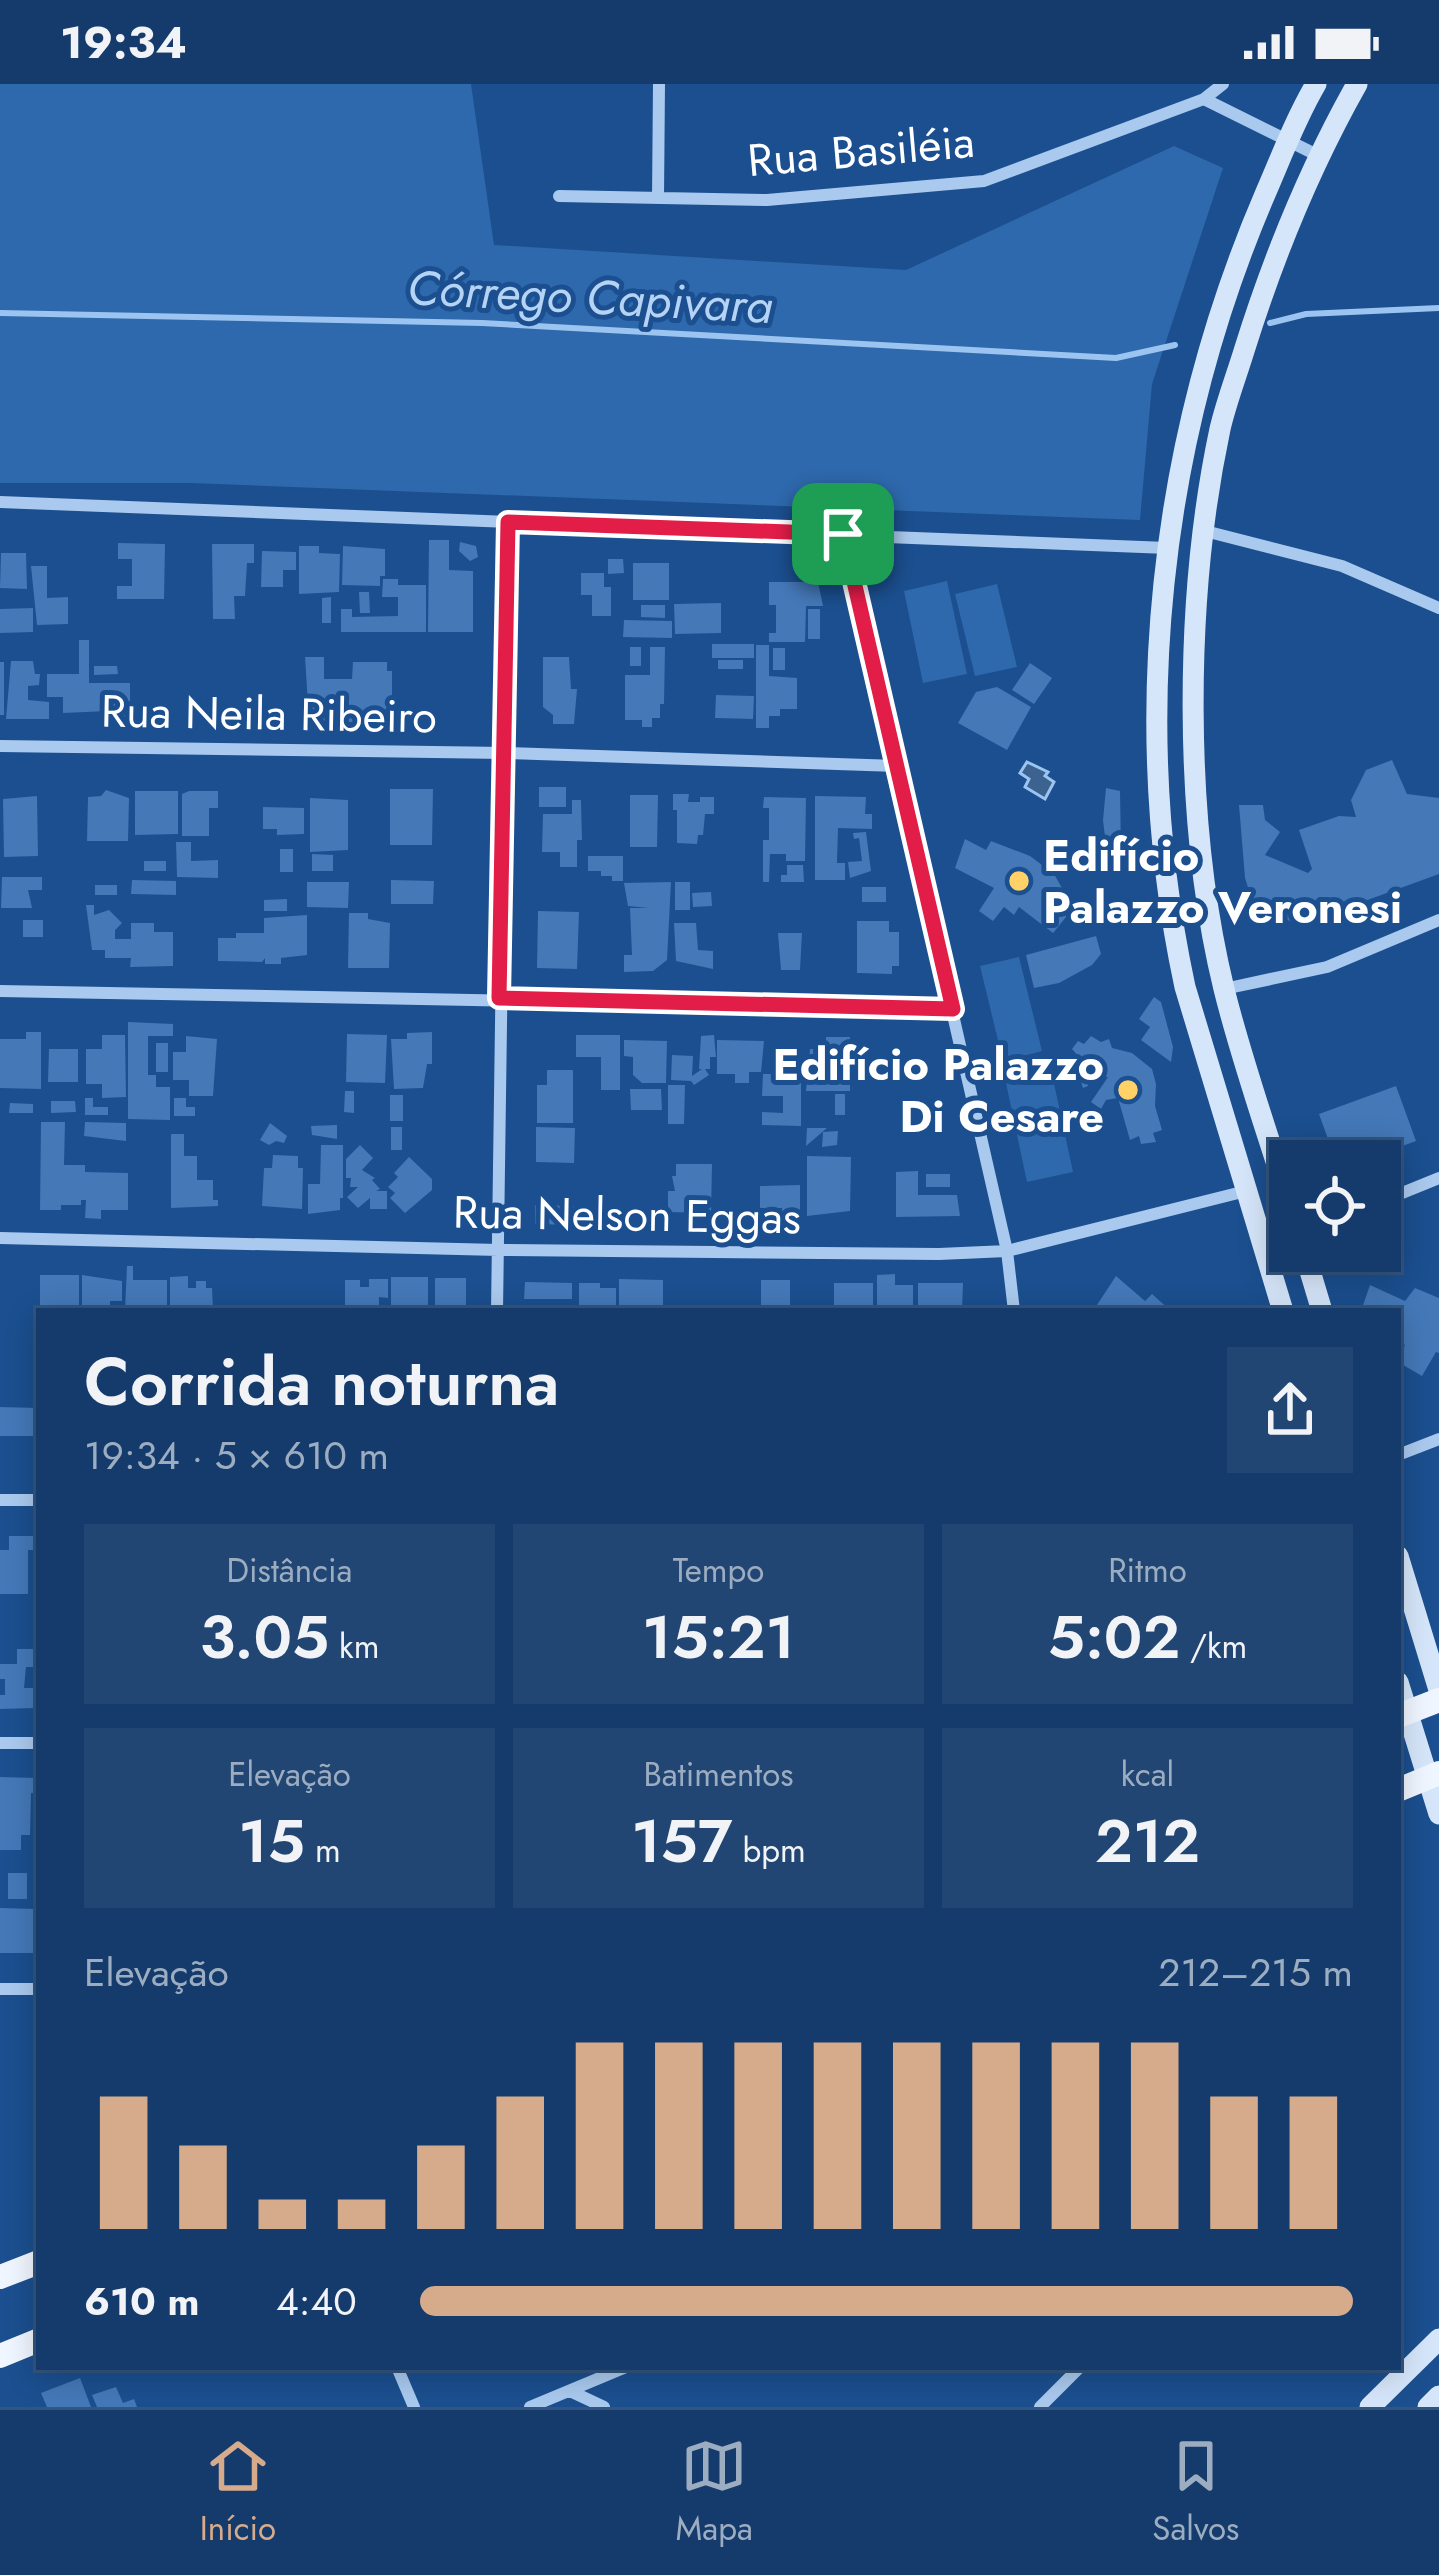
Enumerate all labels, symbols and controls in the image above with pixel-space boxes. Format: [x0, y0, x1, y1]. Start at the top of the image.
text: 19:34 [60, 10, 187, 75]
street label: Rua Basiléia [745, 109, 977, 193]
water label: Córrego Capivara [406, 253, 774, 341]
pin [792, 483, 894, 585]
icon: arrive [810, 501, 876, 567]
street label: Rua Neila Ribeiro [100, 679, 438, 749]
place label: Edifício Palazzo Veronesi [1043, 823, 1402, 940]
marker: Edifício Palazzo Veronesi [1006, 868, 1032, 894]
place label: Edifício Palazzo Di Cesare [773, 1032, 1104, 1149]
marker: Edifício Palazzo Di Cesare [1115, 1077, 1141, 1103]
map controls [1269, 1140, 1401, 1272]
button: locate [1269, 1140, 1401, 1272]
street label: Rua Nelson Eggas [452, 1179, 802, 1251]
text: Corrida noturna [84, 1334, 559, 1430]
button: share [1227, 1347, 1353, 1473]
text: 19:34 · 5 × 610 m [84, 1427, 389, 1484]
text: Distância [227, 1547, 352, 1594]
text: Tempo [673, 1547, 764, 1594]
text: Ritmo [1108, 1547, 1187, 1594]
text: 3.05 [200, 1594, 329, 1681]
text: 15:21 [642, 1594, 795, 1681]
text: 5:02 [1048, 1594, 1180, 1681]
text: km [329, 1623, 379, 1670]
text: /km [1180, 1623, 1247, 1670]
text: Elevação [228, 1751, 351, 1798]
text: Batimentos [643, 1751, 794, 1798]
text: kcal [1121, 1751, 1174, 1798]
text: 15 [238, 1798, 305, 1885]
text: 157 [631, 1798, 733, 1885]
text: 212 [1095, 1798, 1200, 1885]
text: m [305, 1827, 341, 1874]
text: bpm [733, 1827, 806, 1874]
text: Elevação [84, 1944, 229, 2001]
text: 212–215 m [1158, 1944, 1353, 2001]
text: 610 m [84, 2273, 199, 2330]
text: 4:40 [276, 2273, 357, 2330]
tab: Início [200, 2433, 276, 2552]
tab: Mapa [676, 2433, 753, 2552]
tab: Salvos [1152, 2433, 1239, 2552]

